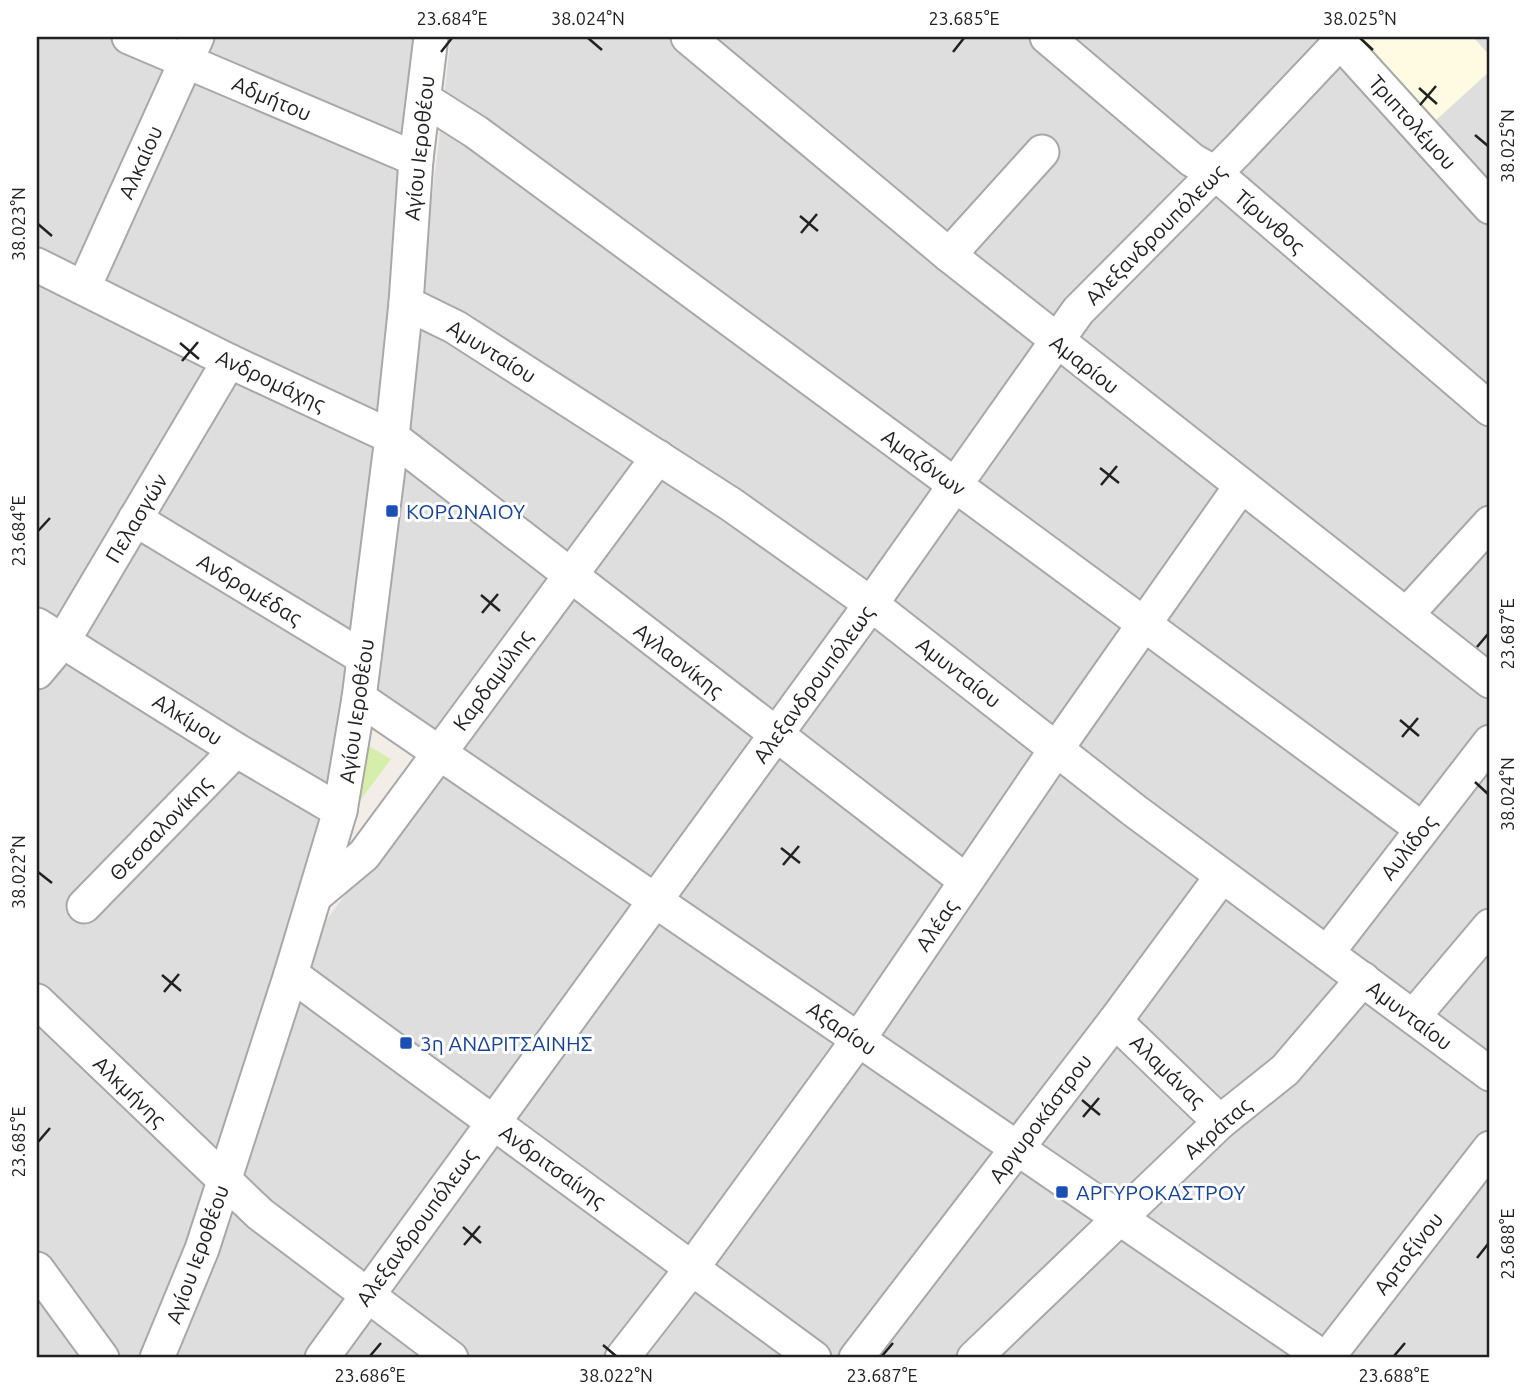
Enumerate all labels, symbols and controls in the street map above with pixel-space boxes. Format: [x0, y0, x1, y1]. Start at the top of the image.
text: 23.684°E [416, 8, 488, 28]
text: 38.024°N [551, 8, 625, 28]
text: 23.685°E [928, 8, 1000, 28]
text: 38.025°N [1323, 8, 1397, 28]
street label: Τριπτολέμου [1364, 70, 1462, 174]
street label: Αδμήτου [229, 71, 315, 125]
street label: Αγίου Ιεροθέου [399, 74, 439, 222]
text: 38.025°N [1497, 109, 1517, 183]
street label: Αλκαίου [113, 122, 167, 202]
street label: Αλεξανδρουπόλεως [1080, 158, 1231, 310]
street label: Τίρυνθος [1230, 184, 1310, 258]
text: 38.023°N [8, 187, 28, 261]
street label: Αμυνταίου [443, 314, 541, 388]
street label: Αμαρίου [1046, 330, 1124, 398]
street label: Ανδρομάχης [213, 344, 330, 416]
street label: Αμαζόνων [878, 424, 970, 500]
street label: Πελασγών [100, 469, 172, 567]
text: 23.684°E [8, 495, 28, 567]
place label: ΚΟΡΩΝΑΙΟΥ [406, 499, 525, 523]
marker: ΚΟΡΩΝΑΙΟΥ [384, 503, 400, 519]
street label: Ανδρομέδας [193, 548, 307, 630]
text: 23.687°E [1497, 598, 1517, 670]
street label: Αλεξανδρουπόλεως [748, 600, 879, 768]
street label: Αγλαονίκης [630, 618, 729, 702]
street label: Καρδαμύλης [447, 625, 537, 735]
street label: Αμυνταίου [912, 632, 1006, 712]
street label: Αγίου Ιεροθέου [334, 637, 378, 785]
street label: Αλκίμου [149, 688, 227, 750]
text: 38.024°N [1497, 757, 1517, 831]
street label: Θεσσαλονίκης [104, 770, 216, 885]
street label: Αυλίδος [1375, 810, 1441, 884]
text: 38.022°N [8, 835, 28, 909]
street label: Αλέας [910, 894, 962, 955]
street label: Αμυνταίου [1363, 975, 1457, 1055]
street label: Αξαρίου [802, 996, 881, 1061]
street label: Αλαμάνας [1126, 1030, 1211, 1113]
place label: 3η ΑΝΔΡΙΤΣΑΙΝΗΣ [420, 1031, 592, 1055]
marker: 3η ΑΝΔΡΙΤΣΑΙΝΗΣ [398, 1035, 414, 1051]
street label: Αργυροκάστρου [984, 1049, 1096, 1187]
street label: Αλκμήνης [89, 1051, 171, 1132]
street label: Ακράτας [1179, 1092, 1256, 1164]
text: 23.685°E [8, 1106, 28, 1178]
street label: Ανδριτσαίνης [495, 1120, 611, 1213]
street label: Αλεξανδρουπόλεως [351, 1143, 482, 1311]
place label: ΑΡΓΥΡΟΚΑΣΤΡΟΥ [1076, 1180, 1245, 1204]
street label: Αγίου Ιεροθέου [161, 1181, 233, 1327]
marker: ΑΡΓΥΡΟΚΑΣΤΡΟΥ [1054, 1184, 1070, 1200]
street label: Αρτοξίνου [1368, 1207, 1448, 1300]
text: 23.688°E [1497, 1208, 1517, 1280]
text: 23.686°E [334, 1365, 406, 1385]
text: 38.022°N [579, 1365, 653, 1385]
text: 23.687°E [846, 1365, 918, 1385]
text: 23.688°E [1358, 1365, 1430, 1385]

